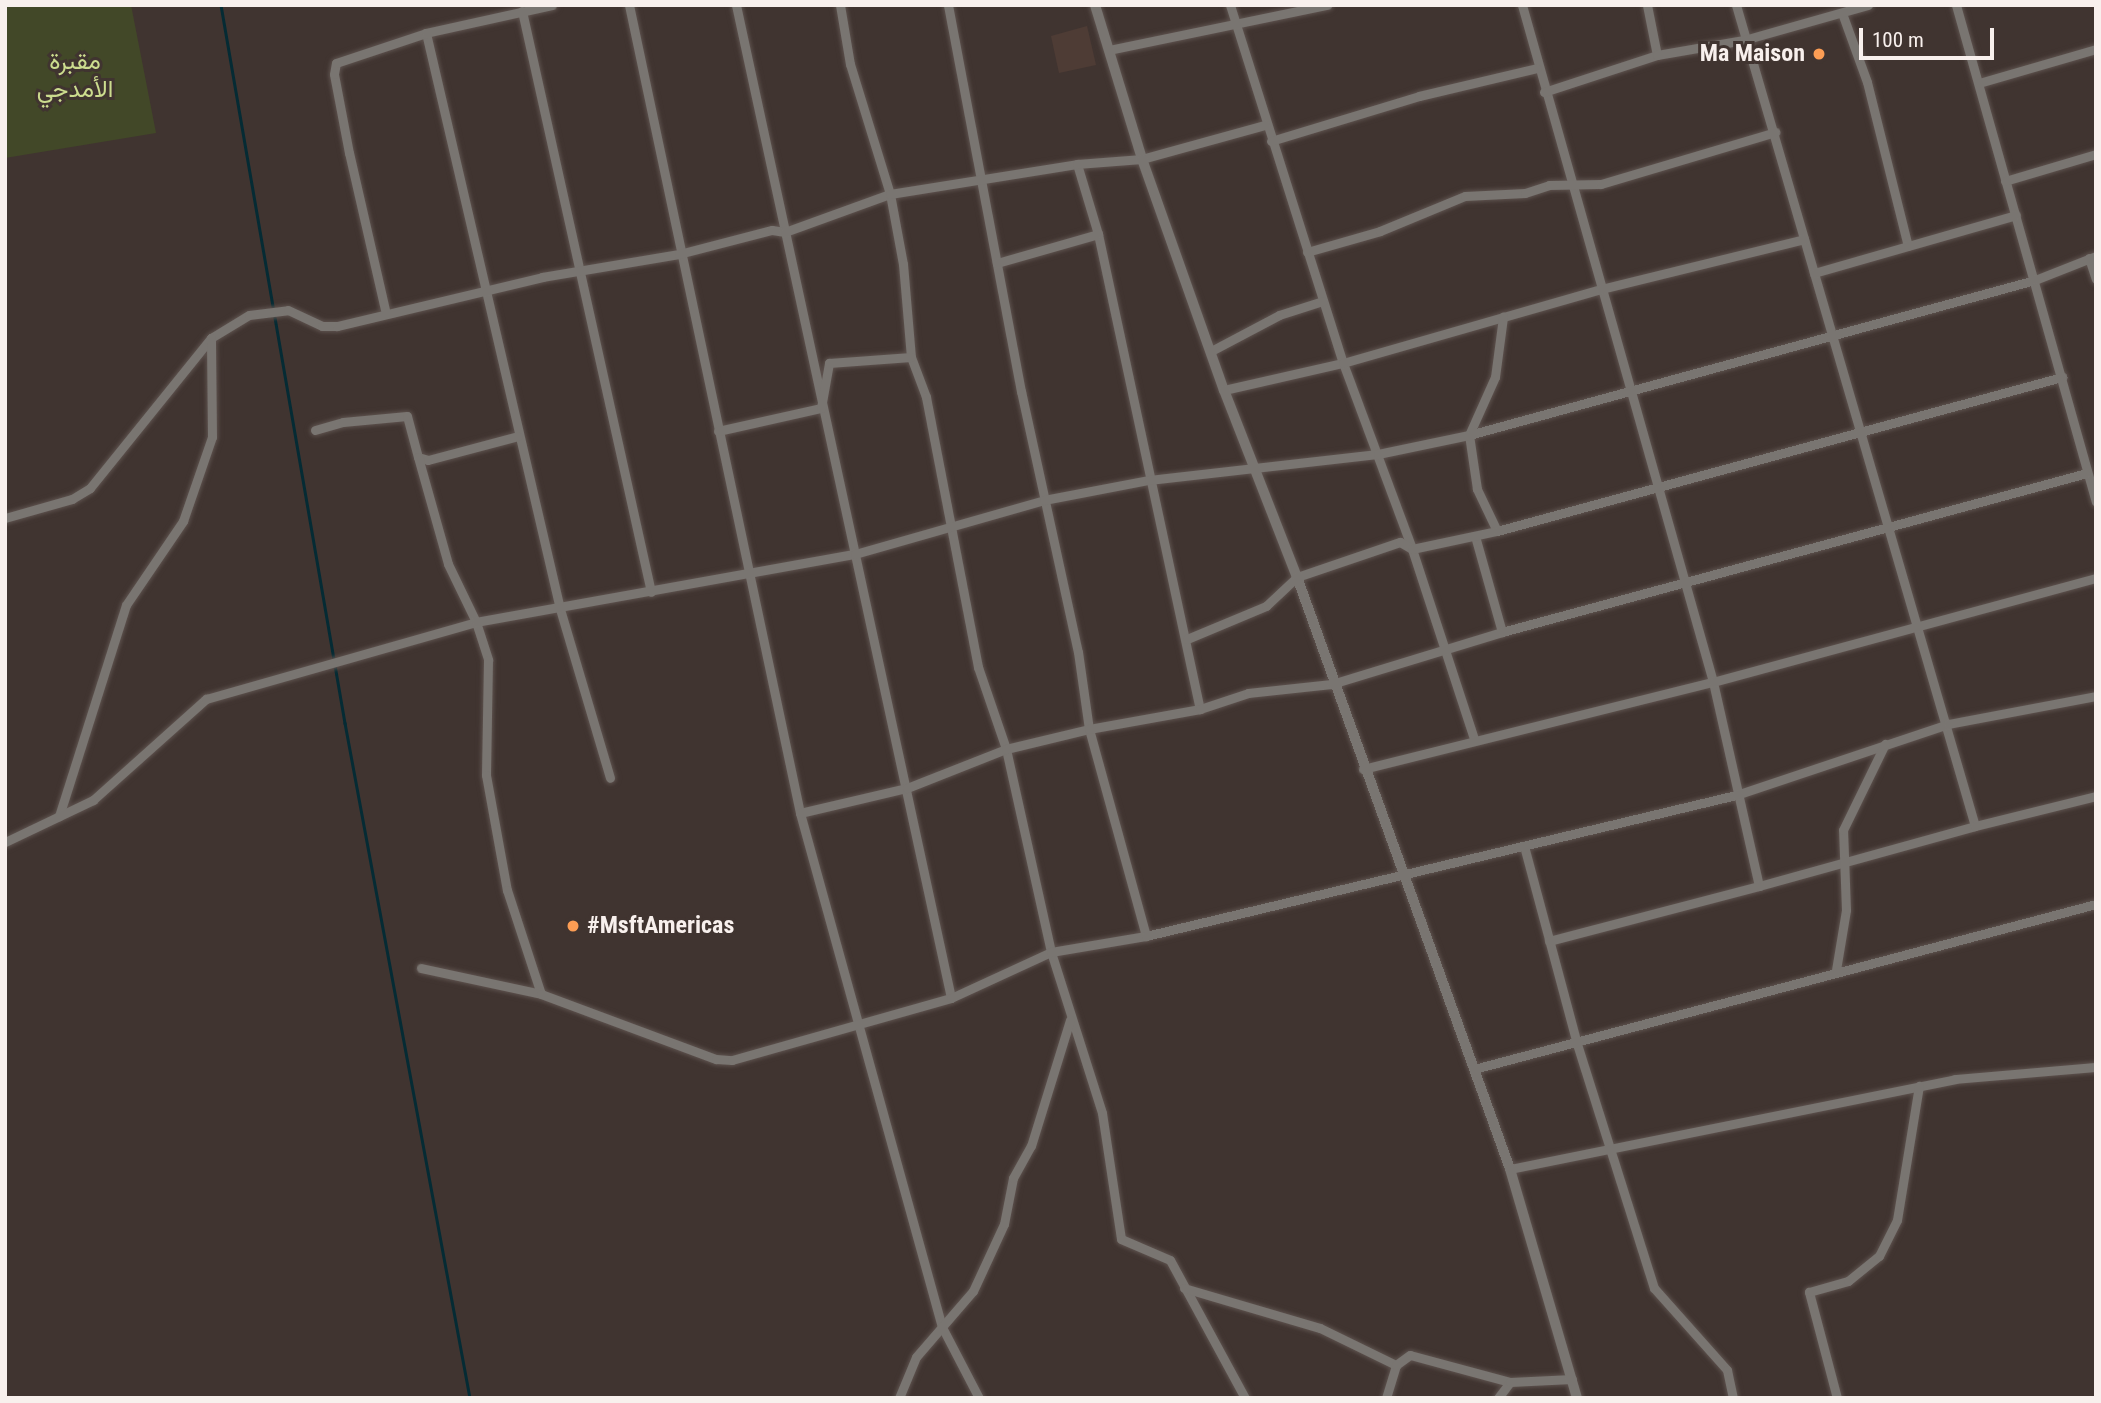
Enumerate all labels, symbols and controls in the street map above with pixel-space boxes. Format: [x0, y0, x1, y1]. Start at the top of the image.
scale bar [1863, 14, 1998, 58]
text: 100 m [1872, 28, 1924, 52]
place label: Ma Maison [1700, 40, 1805, 68]
marker: Ma Maison [1811, 46, 1827, 62]
park label: مقبرة الأمدجي [37, 48, 113, 104]
place label: #MsftAmericas [587, 912, 734, 940]
marker: #MsftAmericas [565, 918, 581, 934]

